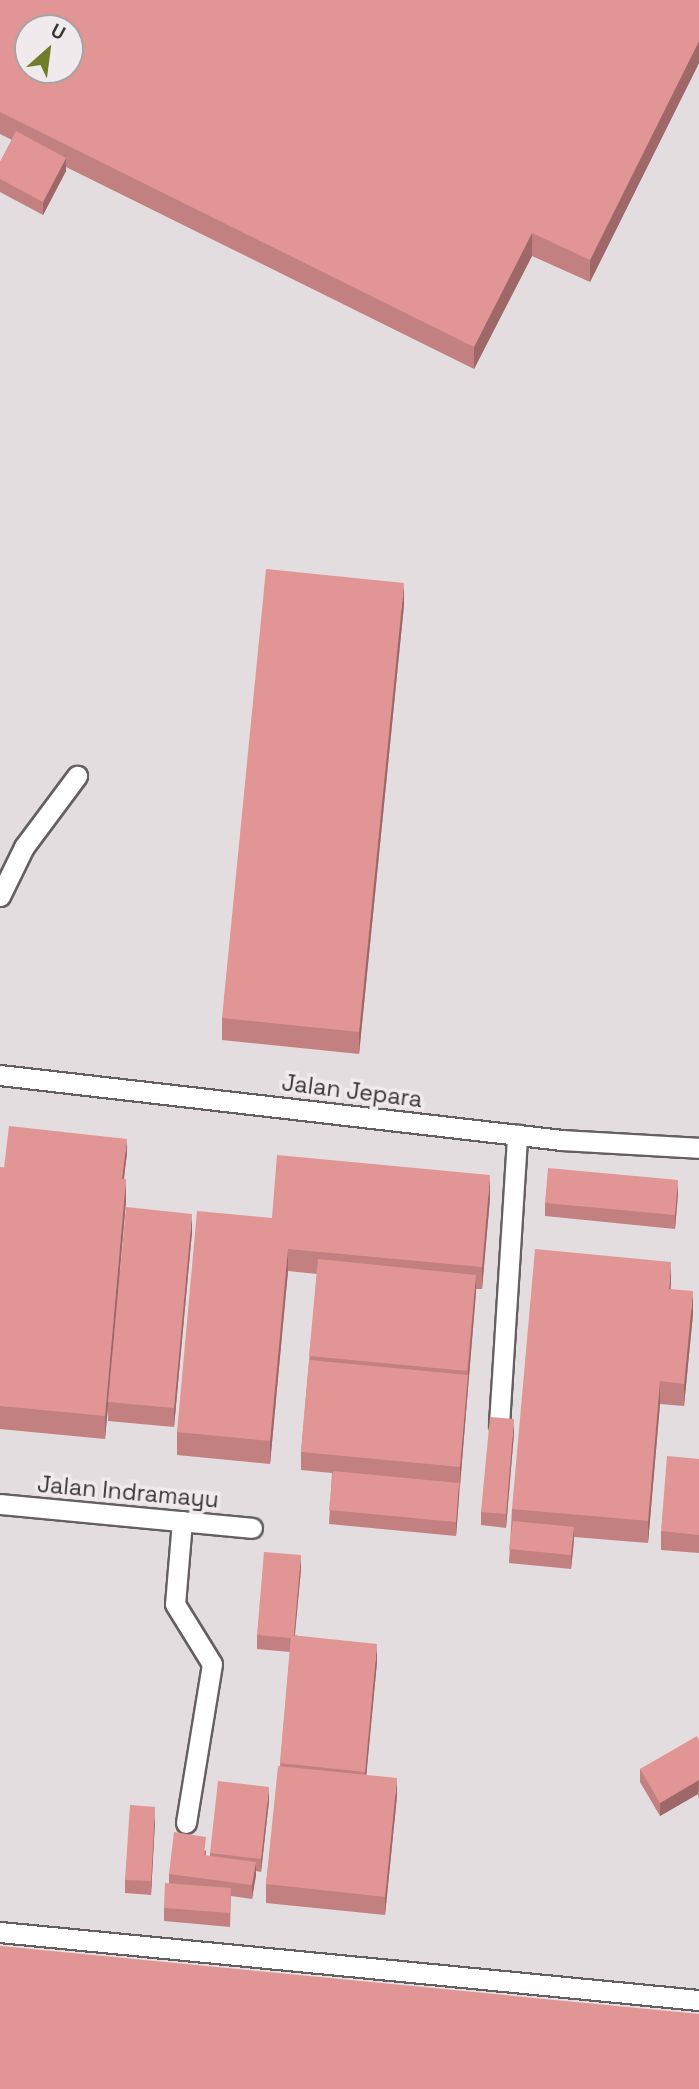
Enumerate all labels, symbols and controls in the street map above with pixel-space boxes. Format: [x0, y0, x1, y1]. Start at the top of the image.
north arrow [14, 14, 84, 84]
text: U [47, 18, 70, 46]
street label: Jalan Jepara [280, 1069, 424, 1113]
street label: Jalan Indramayu [36, 1470, 220, 1514]

